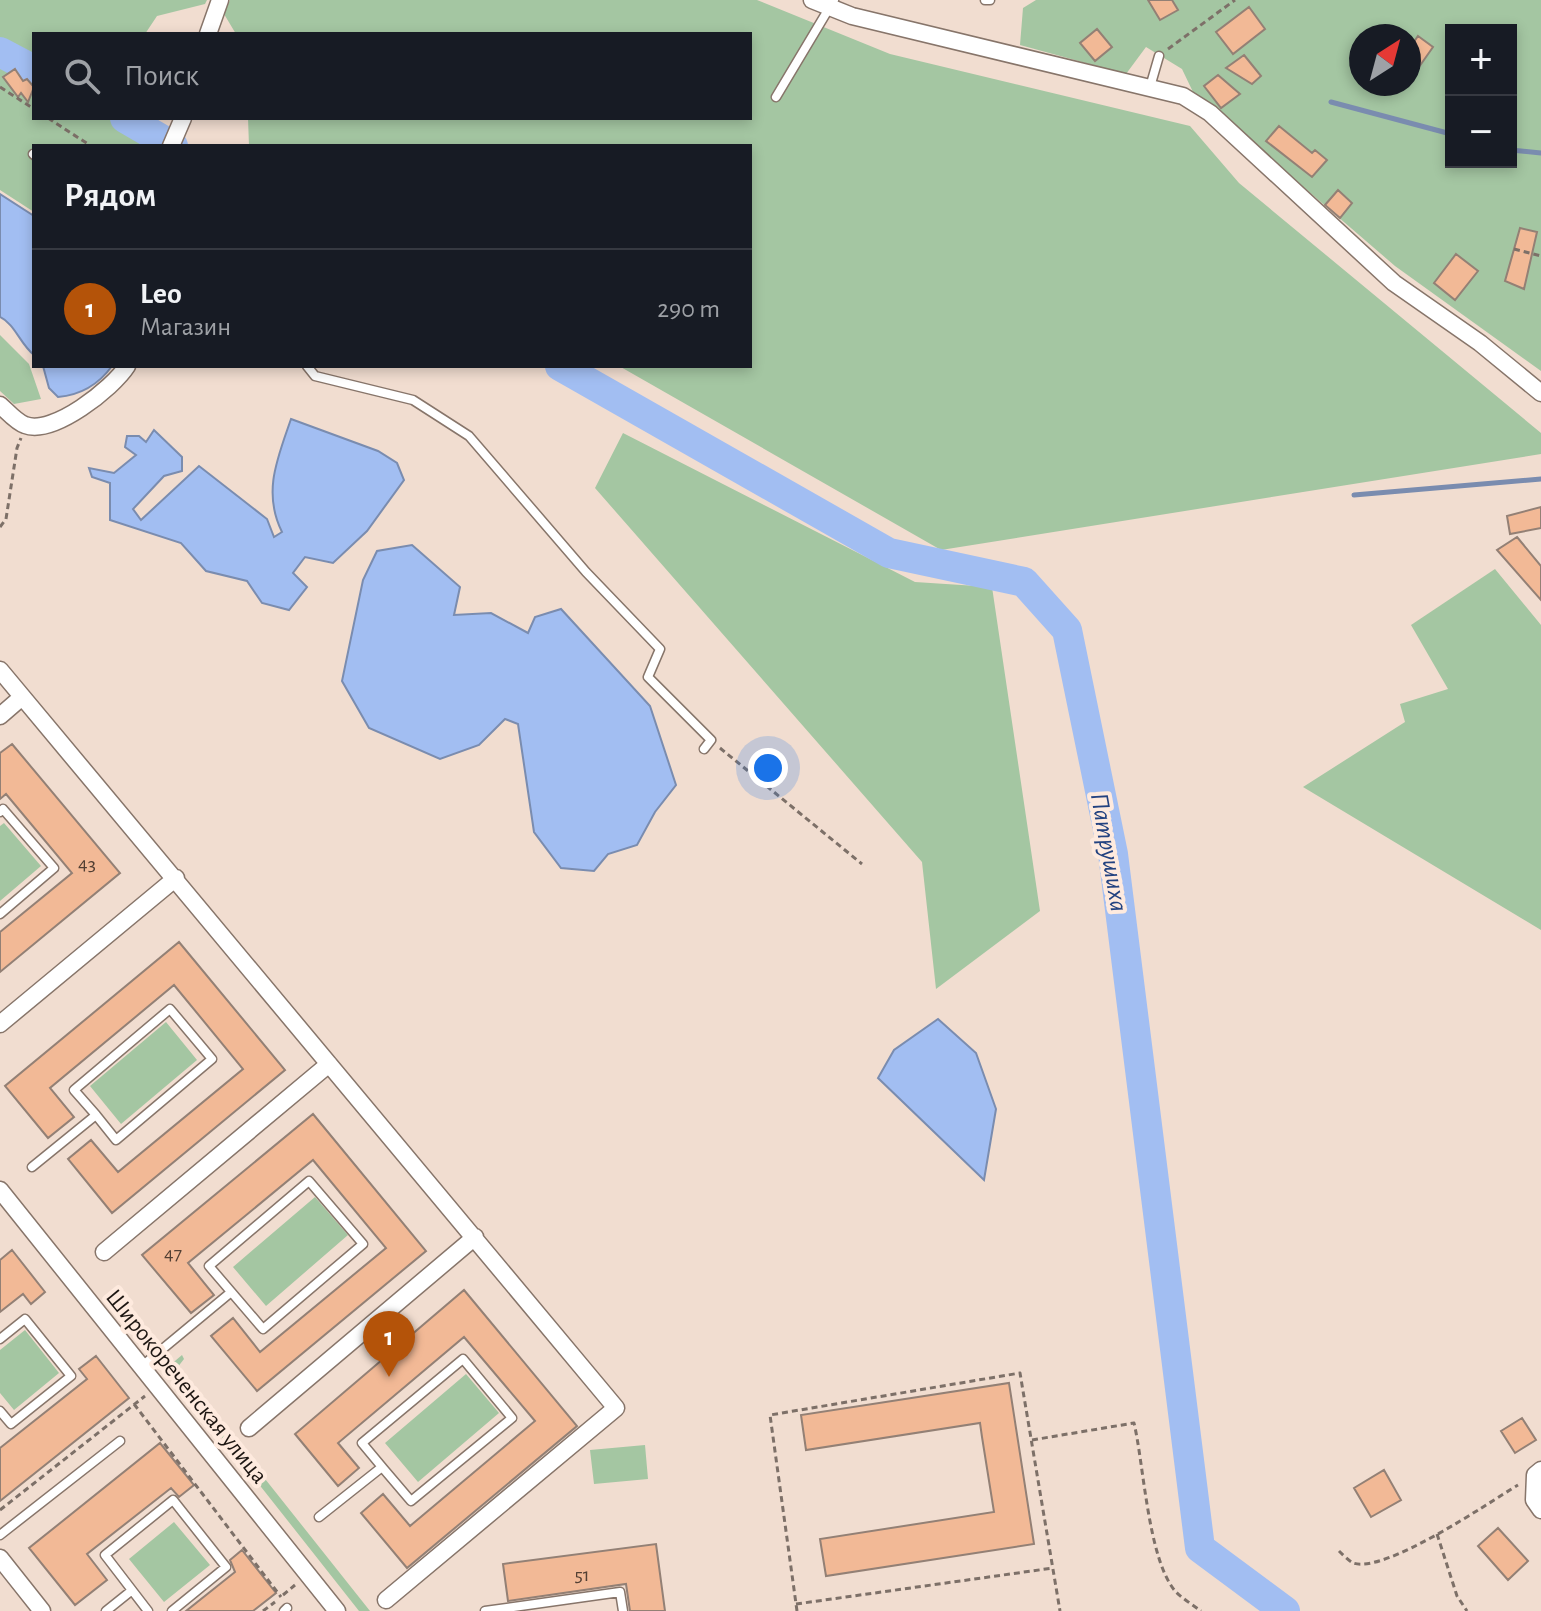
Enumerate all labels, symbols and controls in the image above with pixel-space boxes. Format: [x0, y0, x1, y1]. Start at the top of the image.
north arrow [1349, 24, 1421, 96]
map controls [1445, 24, 1517, 168]
button: + [1445, 24, 1517, 96]
search box [32, 32, 752, 120]
icon: search [60, 54, 104, 98]
text: Поиск [124, 61, 199, 91]
button: − [1445, 96, 1517, 168]
text: Рядом [64, 179, 156, 213]
text: Leo [140, 279, 182, 309]
text: 1 [85, 296, 95, 322]
text: 290 m [657, 296, 720, 322]
text: Магазин [140, 314, 231, 340]
your location [748, 748, 788, 788]
water label: Патрушиха [1086, 791, 1132, 913]
house number: 43 [78, 854, 96, 874]
house number: 47 [164, 1244, 182, 1264]
street label: Широкореченская улица [101, 1285, 272, 1488]
pin: 1 [363, 1311, 415, 1377]
house number: 51 [574, 1565, 590, 1585]

